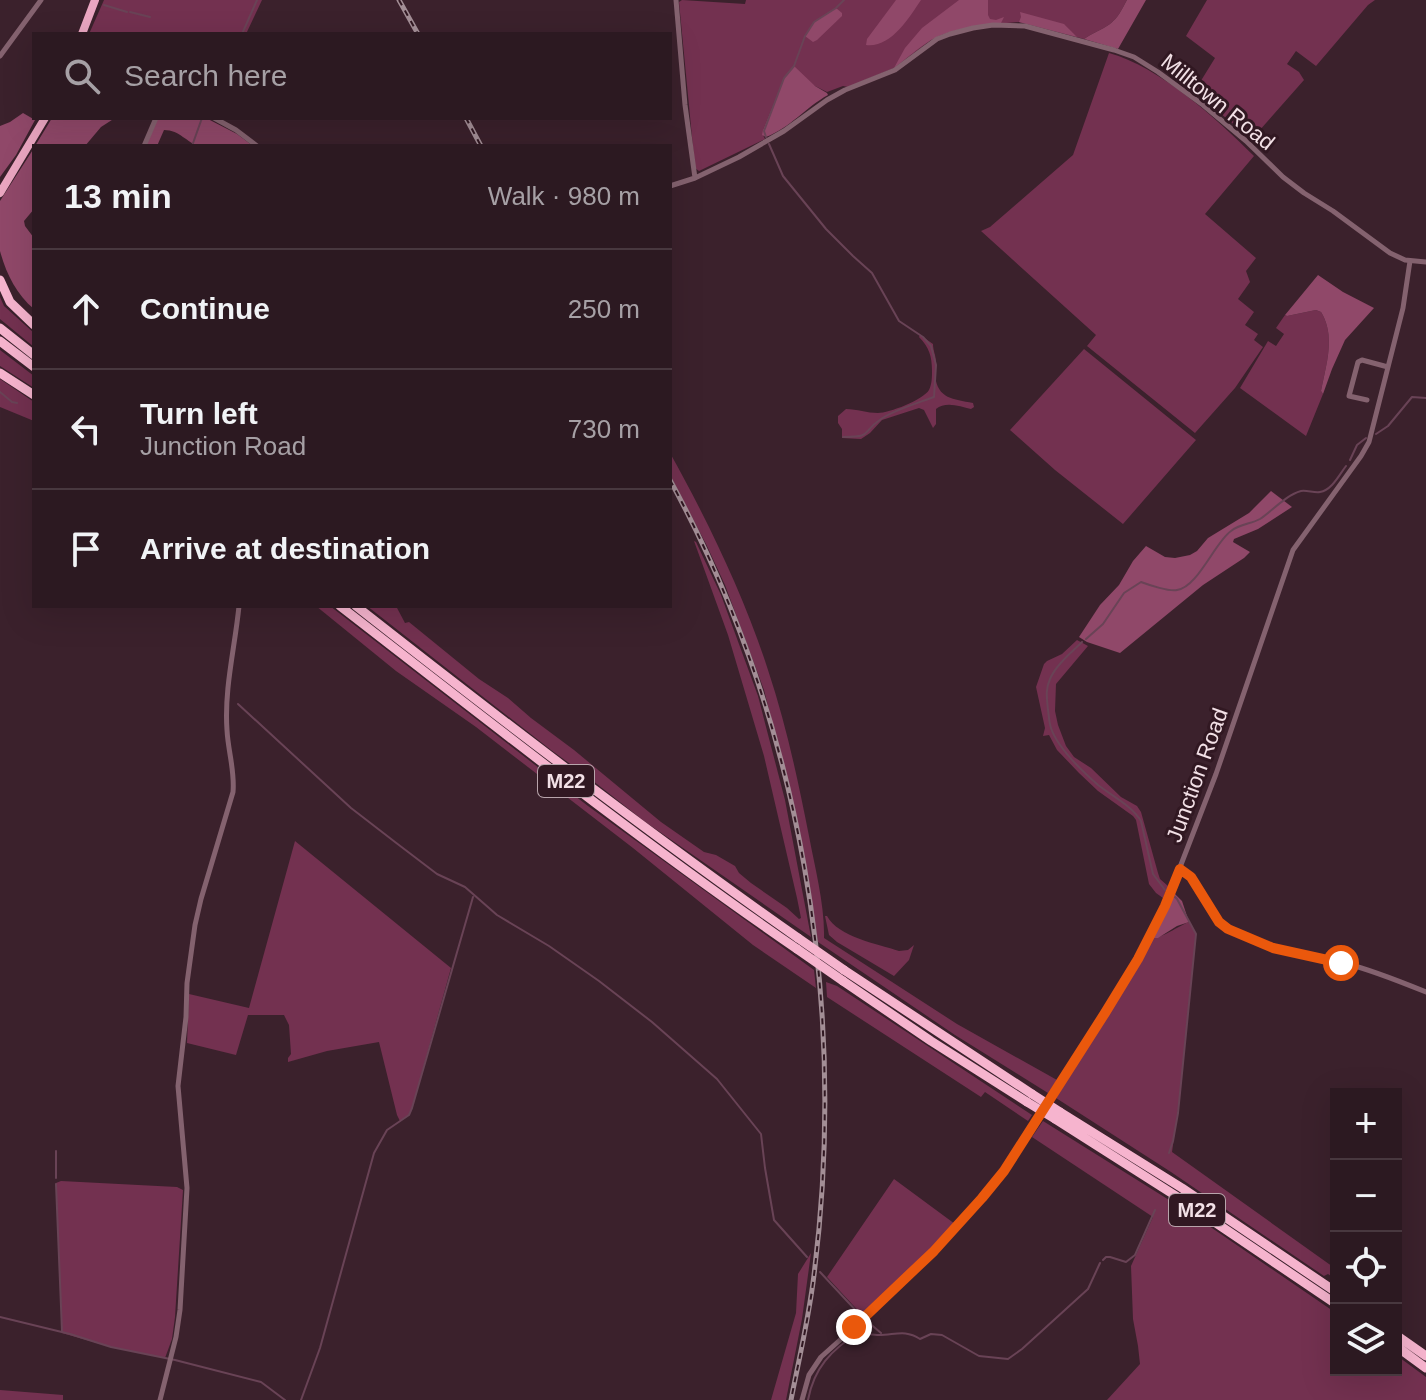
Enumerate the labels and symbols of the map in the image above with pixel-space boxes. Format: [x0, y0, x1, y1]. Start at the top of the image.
street label: Milltown Road [1156, 49, 1280, 155]
street label: Junction Road [1161, 705, 1233, 845]
road number: M22 [538, 765, 594, 797]
route start [1323, 945, 1359, 981]
road number: M22 [1169, 1194, 1225, 1226]
route end [836, 1309, 872, 1345]

